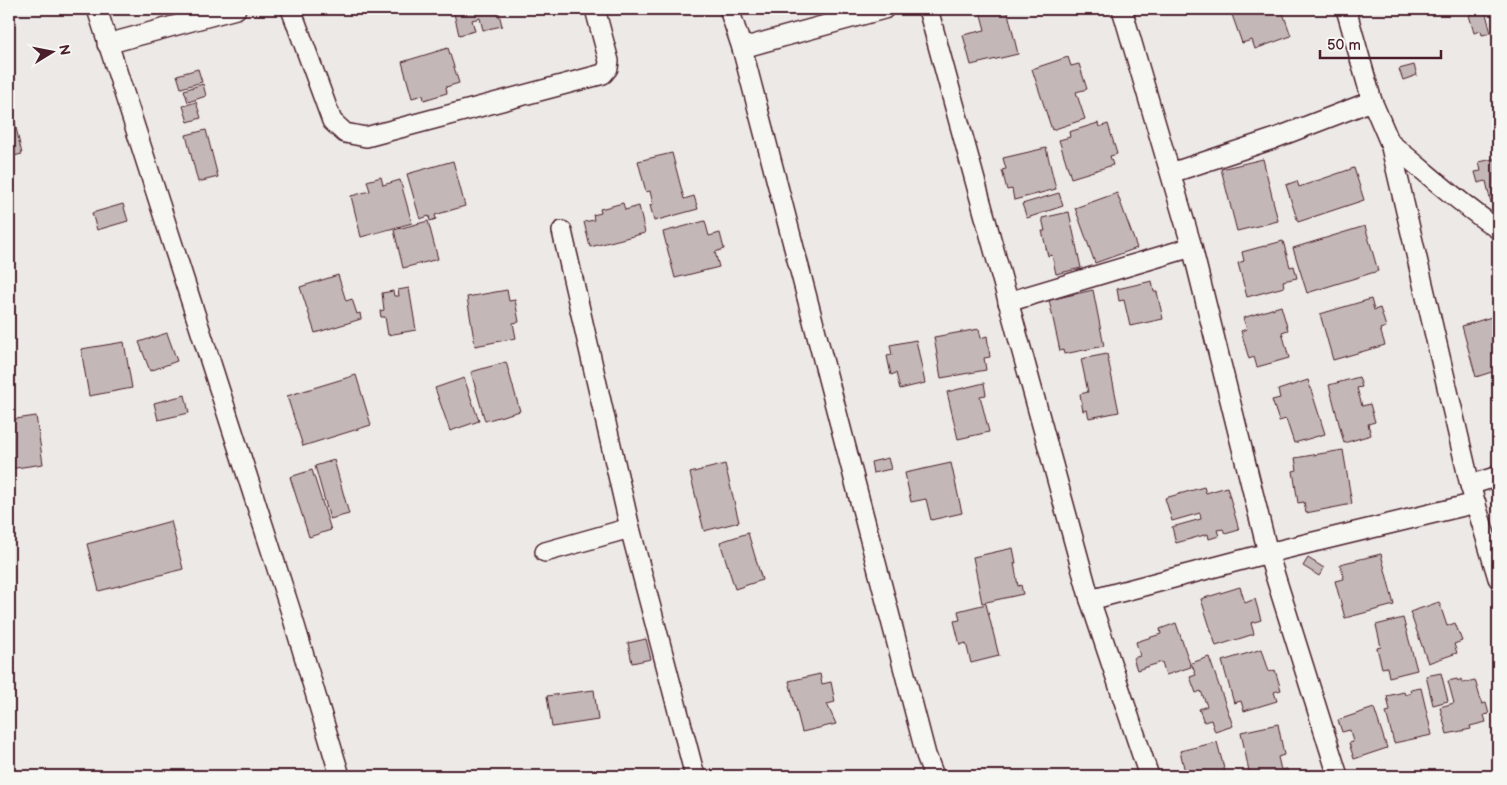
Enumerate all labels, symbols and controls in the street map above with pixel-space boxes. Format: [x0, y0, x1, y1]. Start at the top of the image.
north arrow [28, 28, 78, 78]
scale bar [1320, 28, 1441, 60]
text: 50 m [1327, 36, 1361, 55]
text: N [55, 43, 74, 56]

